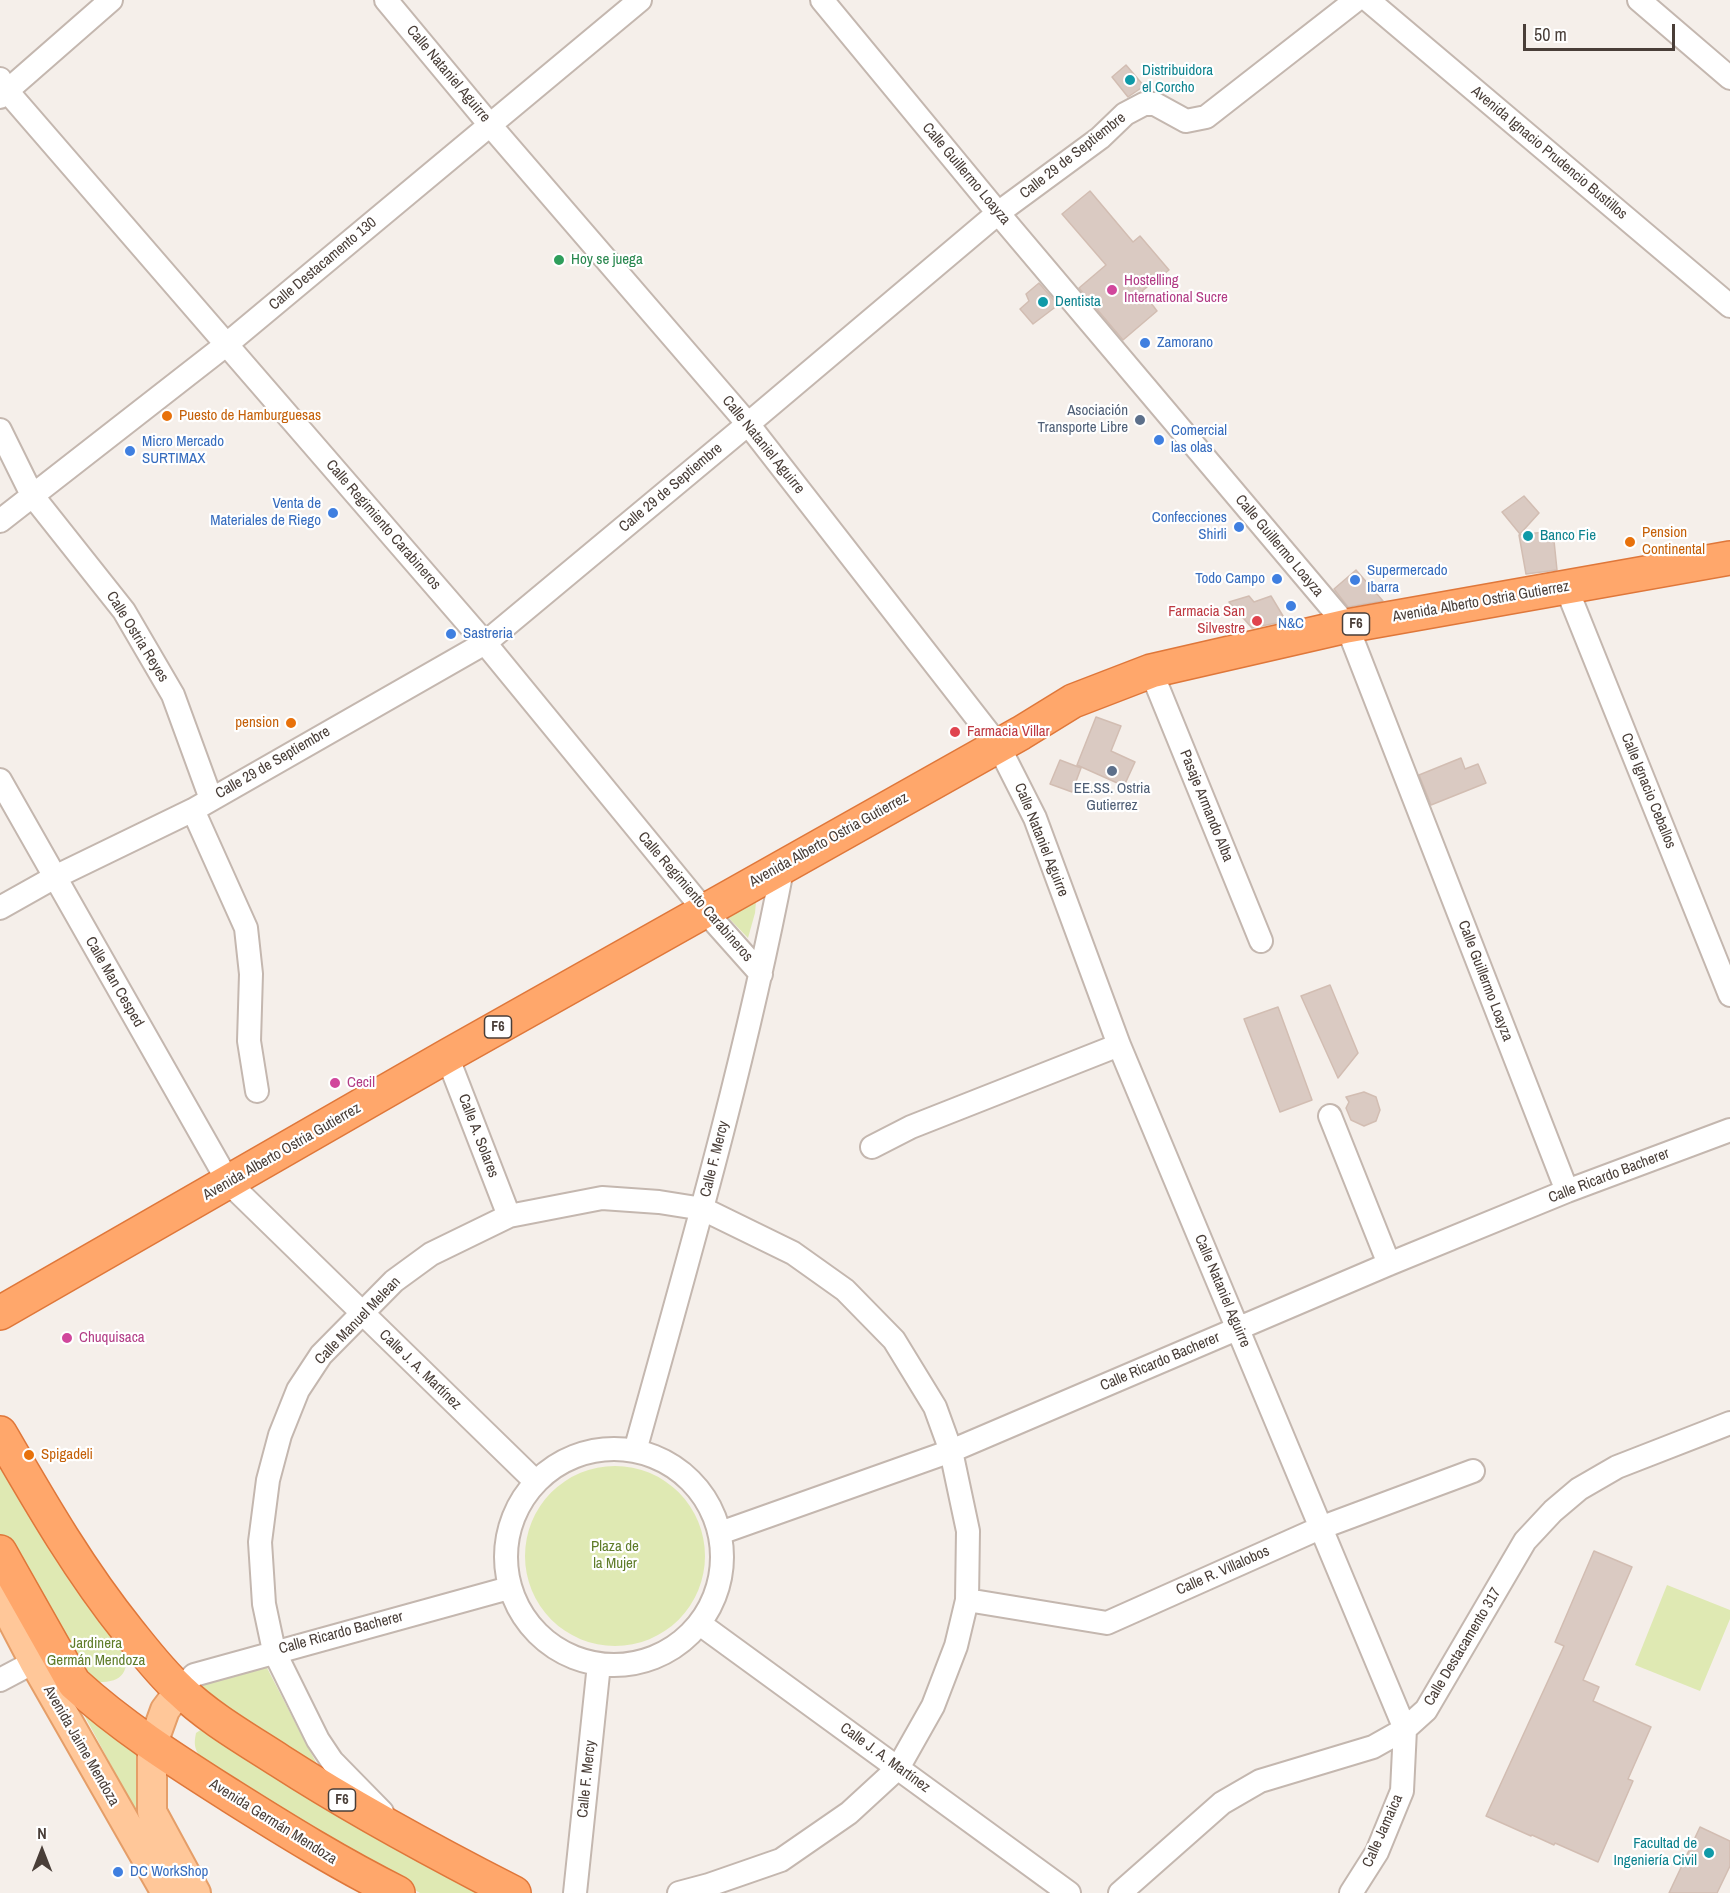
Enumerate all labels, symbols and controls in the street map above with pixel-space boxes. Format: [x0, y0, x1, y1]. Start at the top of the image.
scale bar [1526, 12, 1678, 50]
street label: Calle Nataniel Aguirre [402, 22, 494, 126]
text: 50 m [1534, 22, 1567, 47]
place label: Distribuidora el Corcho [1142, 62, 1213, 97]
marker: Distribuidora el Corcho [1123, 73, 1137, 87]
street label: Avenida Ignacio Prudencio Bustillos [1467, 82, 1631, 224]
street label: Calle 29 de Septiembre [1017, 109, 1129, 203]
street label: Calle Guillermo Loayza [918, 119, 1014, 229]
street label: Calle Destacamento 130 [266, 214, 380, 314]
place label: Hoy se juega [571, 251, 643, 269]
marker: Hoy se juega [552, 253, 566, 267]
place label: Hostelling International Sucre [1124, 272, 1228, 307]
marker: Hostelling International Sucre [1105, 283, 1119, 297]
place label: Dentista [1055, 293, 1101, 311]
marker: Dentista [1036, 295, 1050, 309]
place label: Zamorano [1157, 334, 1213, 352]
marker: Zamorano [1138, 336, 1152, 350]
street label: Calle Nataniel Aguirre [718, 392, 808, 498]
place label: Asociación Transporte Libre [1038, 402, 1128, 437]
place label: Puesto de Hamburguesas [179, 407, 321, 425]
marker: Puesto de Hamburguesas [160, 409, 174, 423]
marker: Asociación Transporte Libre [1133, 413, 1147, 427]
place label: Comercial las olas [1171, 422, 1227, 457]
place label: Micro Mercado SURTIMAX [142, 433, 224, 468]
marker: Comercial las olas [1152, 433, 1166, 447]
street label: Calle 29 de Septiembre [616, 440, 726, 536]
marker: Micro Mercado SURTIMAX [123, 444, 137, 458]
street label: Calle Regimiento Carabineros [322, 456, 444, 594]
street label: Calle Guillermo Loayza [1231, 491, 1327, 601]
place label: Venta de Materiales de Riego [210, 495, 321, 530]
marker: Venta de Materiales de Riego [326, 506, 340, 520]
place label: Confecciones Shirli [1152, 509, 1227, 544]
marker: Confecciones Shirli [1232, 520, 1246, 534]
place label: Pension Continental [1642, 524, 1705, 559]
place label: Banco Fie [1540, 527, 1596, 545]
marker: Banco Fie [1521, 529, 1535, 543]
marker: Pension Continental [1623, 535, 1637, 549]
place label: Supermercado Ibarra [1367, 562, 1448, 597]
place label: Todo Campo [1195, 570, 1265, 588]
marker: Todo Campo [1270, 572, 1284, 586]
marker: Supermercado Ibarra [1348, 573, 1362, 587]
street label: Avenida Alberto Ostria Gutierrez [1391, 578, 1571, 626]
street label: Calle Ostria Reyes [102, 588, 172, 686]
marker: N&C [1284, 599, 1298, 613]
place label: Farmacia San Silvestre [1168, 603, 1245, 638]
road number: F6 [1342, 613, 1370, 635]
marker: Farmacia San Silvestre [1250, 614, 1264, 628]
place label: N&C [1278, 615, 1304, 633]
place label: Sastreria [463, 625, 513, 643]
marker: Sastreria [444, 627, 458, 641]
place label: pension [235, 714, 279, 732]
marker: pension [284, 716, 298, 730]
street label: Calle 29 de Septiembre [213, 723, 333, 803]
place label: Farmacia Villar [967, 723, 1050, 741]
marker: Farmacia Villar [948, 725, 962, 739]
street label: Calle Ignacio Ceballos [1617, 731, 1679, 851]
street label: Pasaje Armando Alba [1175, 747, 1237, 865]
marker: EE.SS. Ostria Gutierrez [1105, 764, 1119, 778]
place label: EE.SS. Ostria Gutierrez [1074, 780, 1150, 815]
street label: Calle Nataniel Aguirre [1010, 781, 1072, 899]
street label: Avenida Alberto Ostria Gutierrez [746, 789, 912, 891]
street label: Calle Regimiento Carabineros [634, 828, 756, 966]
street label: Calle Guillermo Loayza [1454, 918, 1516, 1044]
street label: Calle Man Cesped [81, 934, 147, 1030]
road number: F6 [484, 1016, 512, 1038]
place label: Cecil [347, 1074, 375, 1092]
marker: Cecil [328, 1076, 342, 1090]
street label: Calle A. Solares [454, 1092, 502, 1180]
street label: Avenida Alberto Ostria Gutierrez [200, 1099, 364, 1205]
street label: Calle F. Mercy [697, 1119, 733, 1199]
street label: Calle Ricardo Bacherer [1546, 1145, 1672, 1207]
street label: Calle Nataniel Aguirre [1190, 1232, 1254, 1350]
street label: Calle Manuel Melean [311, 1273, 405, 1369]
street label: Calle J. A. Martínez [375, 1326, 465, 1414]
place label: Chuquisaca [79, 1329, 145, 1347]
street label: Calle Ricardo Bacherer [1098, 1329, 1222, 1395]
marker: Chuquisaca [60, 1331, 74, 1345]
place label: Spigadeli [41, 1446, 93, 1464]
marker: Spigadeli [22, 1448, 36, 1462]
park label: Plaza de la Mujer [591, 1538, 639, 1573]
street label: Calle R. Villalobos [1174, 1542, 1272, 1600]
street label: Calle Destacamento 317 [1421, 1585, 1505, 1709]
street label: Calle Ricardo Bacherer [277, 1608, 405, 1658]
park label: Jardinera Germán Mendoza [47, 1635, 145, 1670]
street label: Avenida Jaime Mendoza [39, 1683, 123, 1809]
street label: Calle J. A. Martínez [836, 1719, 934, 1797]
street label: Calle F. Mercy [574, 1739, 600, 1819]
street label: Avenida Germán Mendoza [206, 1775, 340, 1869]
road number: F6 [328, 1789, 356, 1811]
street label: Calle Jamaica [1359, 1792, 1407, 1870]
north arrow [12, 1821, 72, 1881]
text: N [37, 1822, 47, 1844]
place label: Facultad de Ingeniería Civil [1614, 1835, 1697, 1870]
marker: Facultad de Ingeniería Civil [1702, 1846, 1716, 1860]
place label: DC WorkShop [130, 1863, 208, 1881]
marker: DC WorkShop [111, 1865, 125, 1879]

